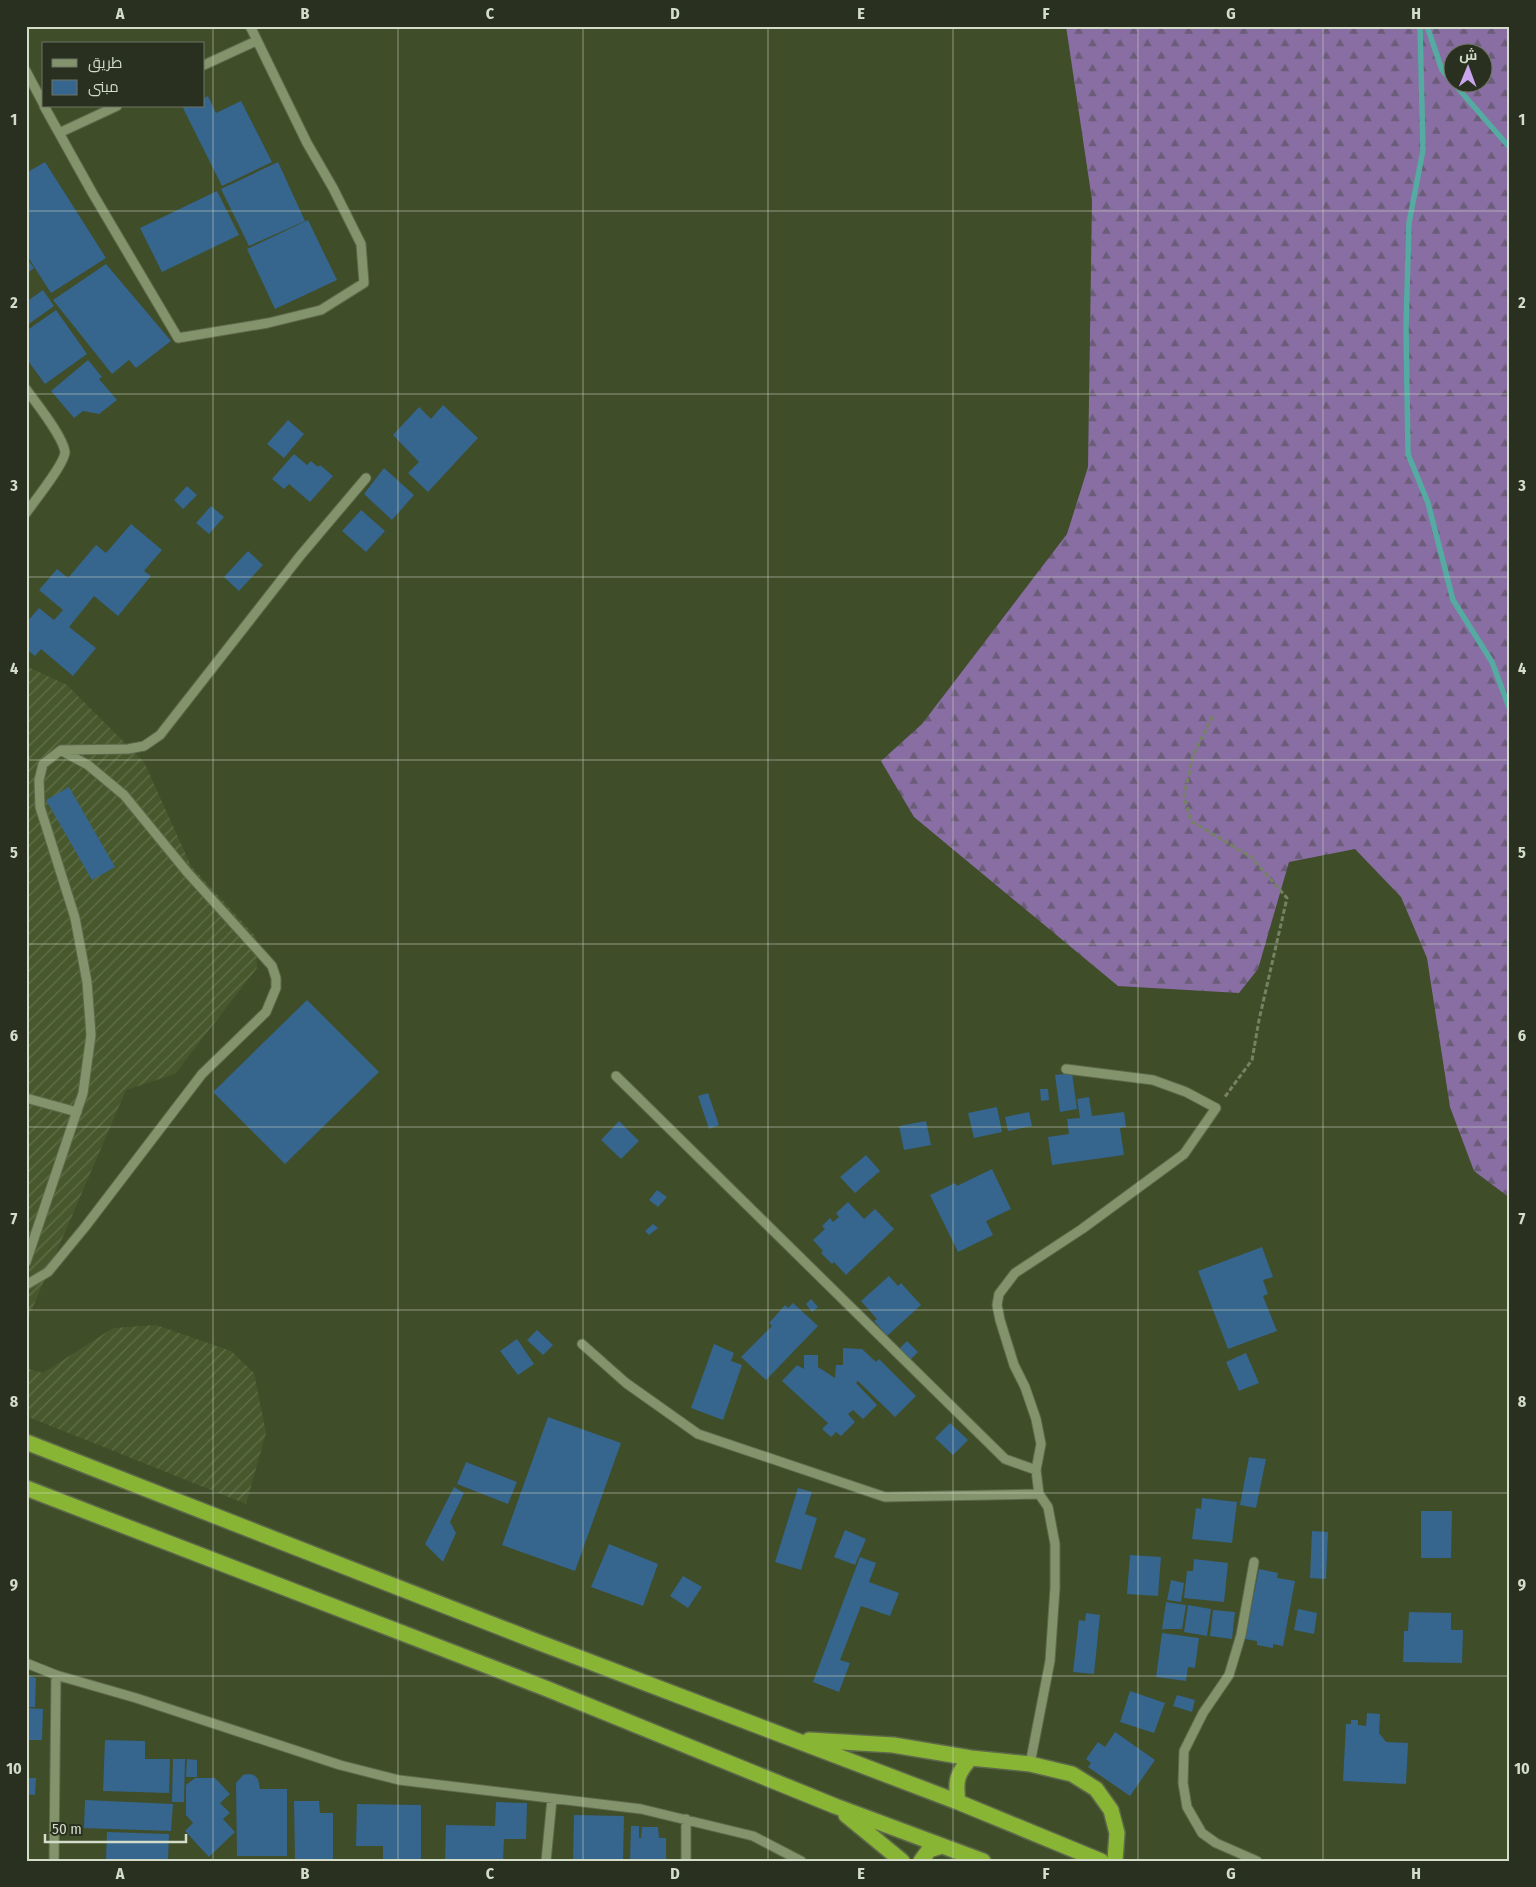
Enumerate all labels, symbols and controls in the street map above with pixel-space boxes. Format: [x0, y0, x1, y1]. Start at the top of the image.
text: A [115, 4, 125, 23]
text: B [301, 4, 310, 23]
text: C [486, 4, 495, 23]
text: D [670, 4, 680, 23]
text: E [857, 4, 865, 23]
text: F [1042, 4, 1050, 23]
text: G [1226, 4, 1236, 23]
text: H [1411, 4, 1421, 23]
legend [42, 42, 205, 108]
north arrow [1444, 42, 1494, 92]
text: ش [1459, 47, 1477, 64]
text: طريق [88, 54, 122, 73]
text: مبنى [88, 78, 119, 97]
text: 1 [11, 110, 17, 129]
text: 1 [1519, 110, 1525, 129]
text: 2 [9, 293, 18, 312]
text: 2 [1517, 293, 1526, 312]
text: 3 [9, 476, 18, 495]
text: 3 [1517, 476, 1526, 495]
text: 4 [10, 659, 18, 678]
text: 4 [1518, 659, 1526, 678]
text: 5 [10, 843, 18, 862]
text: 5 [1518, 843, 1526, 862]
text: 6 [10, 1026, 18, 1045]
text: 6 [1518, 1026, 1526, 1045]
text: 7 [11, 1209, 18, 1228]
text: 7 [1519, 1209, 1526, 1228]
text: 8 [10, 1392, 19, 1411]
text: 8 [1518, 1392, 1527, 1411]
text: 9 [10, 1575, 18, 1594]
text: 9 [1518, 1575, 1526, 1594]
text: 10 [6, 1759, 22, 1778]
text: 10 [1514, 1759, 1530, 1778]
scale bar [45, 1812, 186, 1844]
text: 50 m [52, 1820, 82, 1838]
text: A [115, 1864, 125, 1883]
text: B [301, 1864, 310, 1883]
text: C [486, 1864, 495, 1883]
text: D [670, 1864, 680, 1883]
text: E [857, 1864, 865, 1883]
text: F [1042, 1864, 1050, 1883]
text: G [1226, 1864, 1236, 1883]
text: H [1411, 1864, 1421, 1883]

